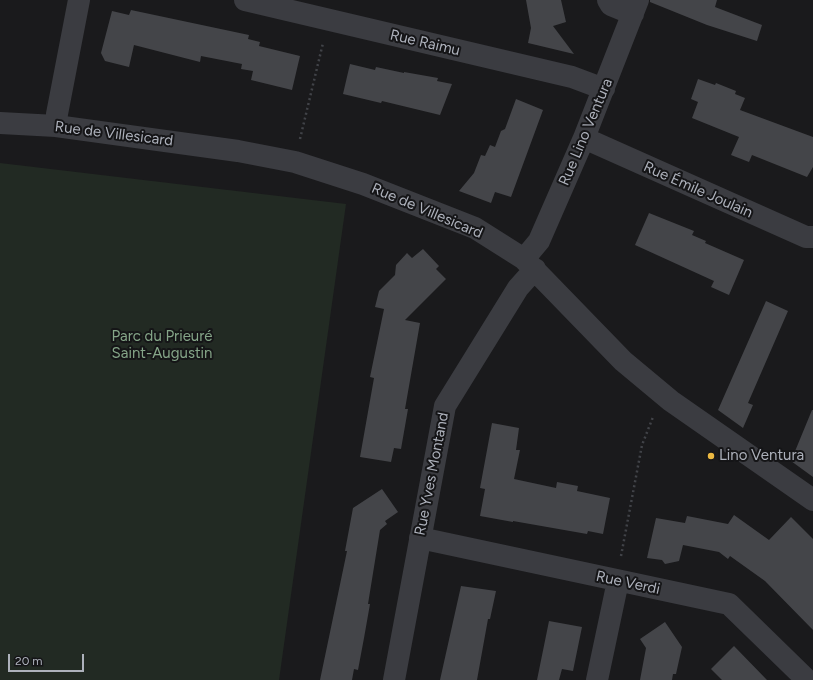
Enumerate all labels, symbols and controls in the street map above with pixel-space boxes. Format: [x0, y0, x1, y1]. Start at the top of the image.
street label: Rue Raimu [388, 26, 462, 60]
street label: Rue Lino Ventura [555, 76, 617, 188]
street label: Rue de Villesicard [54, 118, 174, 150]
street label: Rue Émile Joulain [641, 158, 755, 222]
street label: Rue de Villesicard [369, 179, 485, 243]
park label: Parc du Prieuré Saint-Augustin [112, 328, 212, 363]
street label: Rue Yves Montand [411, 411, 453, 537]
place label: Lino Ventura [719, 447, 804, 465]
marker: Lino Ventura [706, 451, 716, 461]
street label: Rue Verdi [594, 567, 662, 599]
scale bar [10, 646, 86, 672]
text: 20 m [15, 654, 43, 668]

